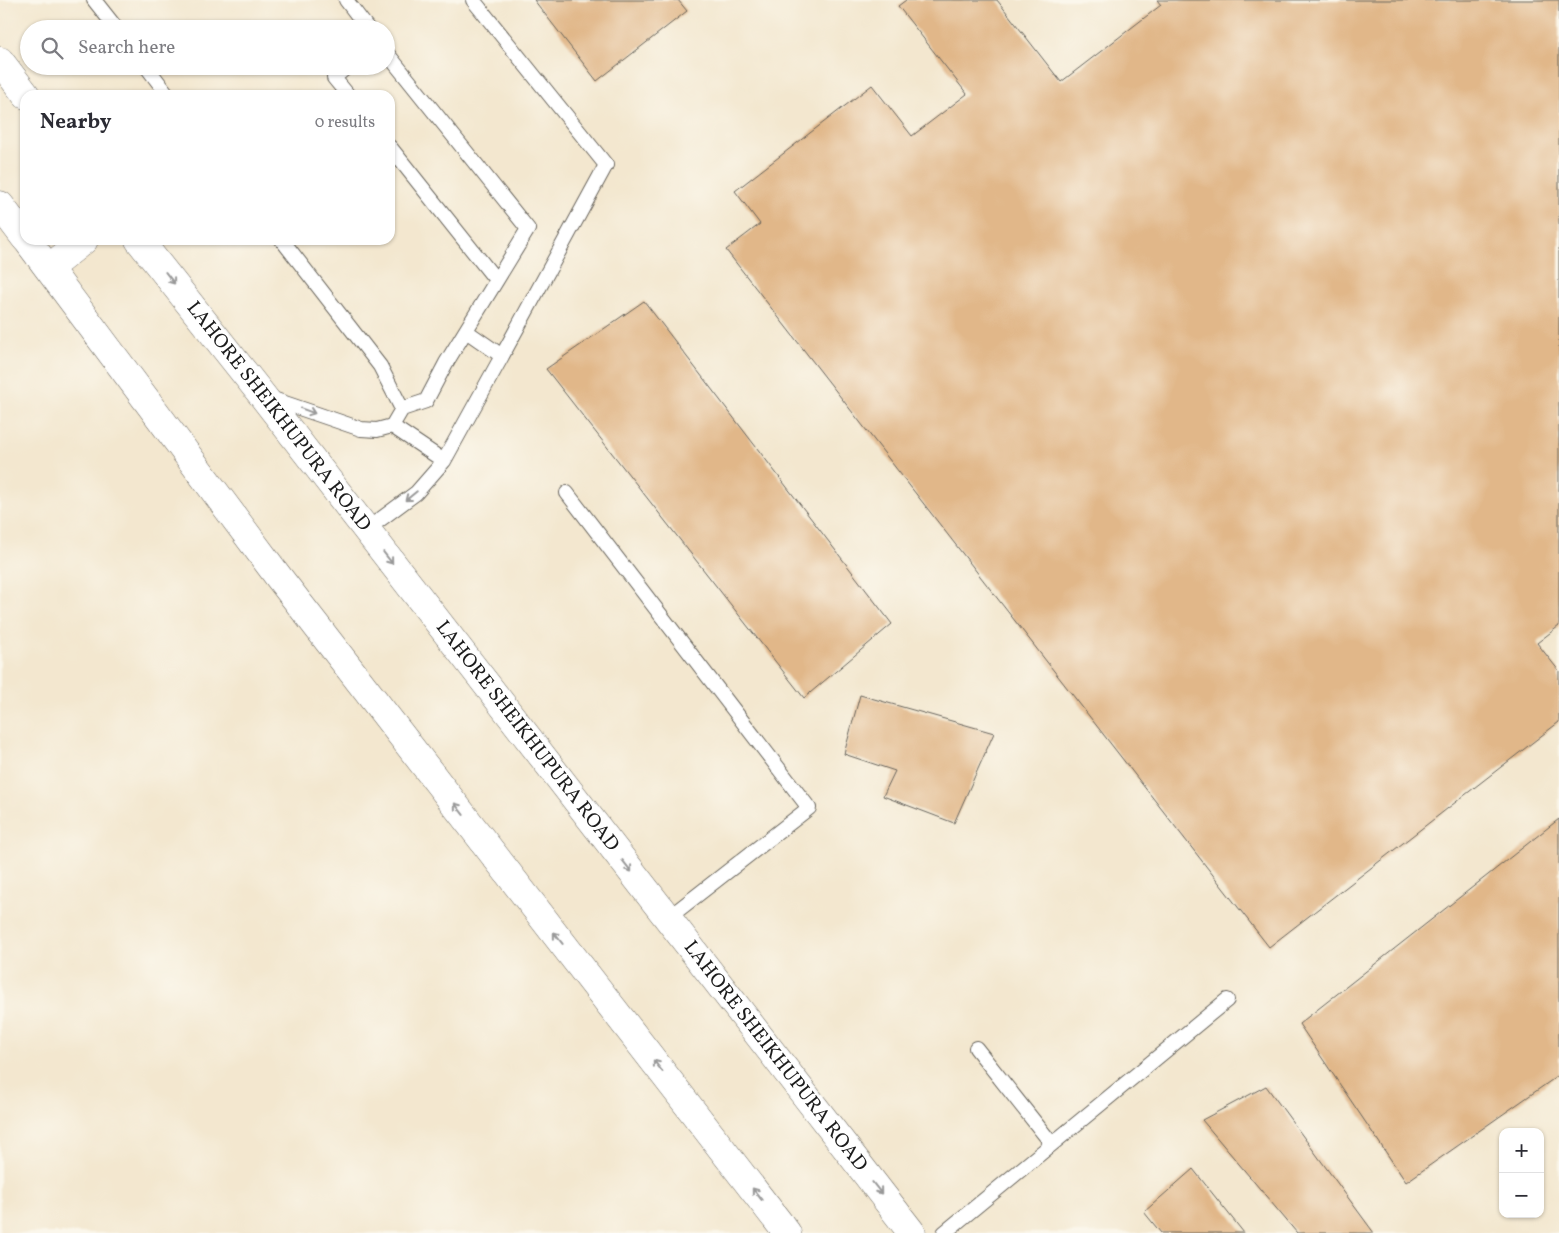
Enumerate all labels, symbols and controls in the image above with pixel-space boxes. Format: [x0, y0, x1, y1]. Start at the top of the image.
search box [20, 20, 395, 75]
icon: search [38, 34, 66, 62]
text: Search here [78, 35, 175, 61]
text: Nearby [40, 108, 111, 137]
text: 0 results [315, 112, 375, 134]
one-way arrow [164, 271, 175, 284]
street label: LAHORE SHEIKHUPURA ROAD [179, 296, 377, 538]
one-way arrow [299, 407, 315, 417]
one-way arrow [405, 491, 418, 502]
one-way arrow [382, 552, 393, 565]
street label: LAHORE SHEIKHUPURA ROAD [428, 615, 625, 858]
one-way arrow [453, 803, 464, 816]
one-way arrow [622, 859, 633, 872]
one-way arrow [553, 931, 563, 945]
street label: LAHORE SHEIKHUPURA ROAD [676, 935, 874, 1178]
one-way arrow [652, 1060, 663, 1073]
map controls [1499, 1128, 1544, 1218]
button: + [1499, 1128, 1544, 1173]
button: − [1499, 1173, 1544, 1218]
one-way arrow [872, 1181, 883, 1194]
one-way arrow [752, 1188, 763, 1201]

